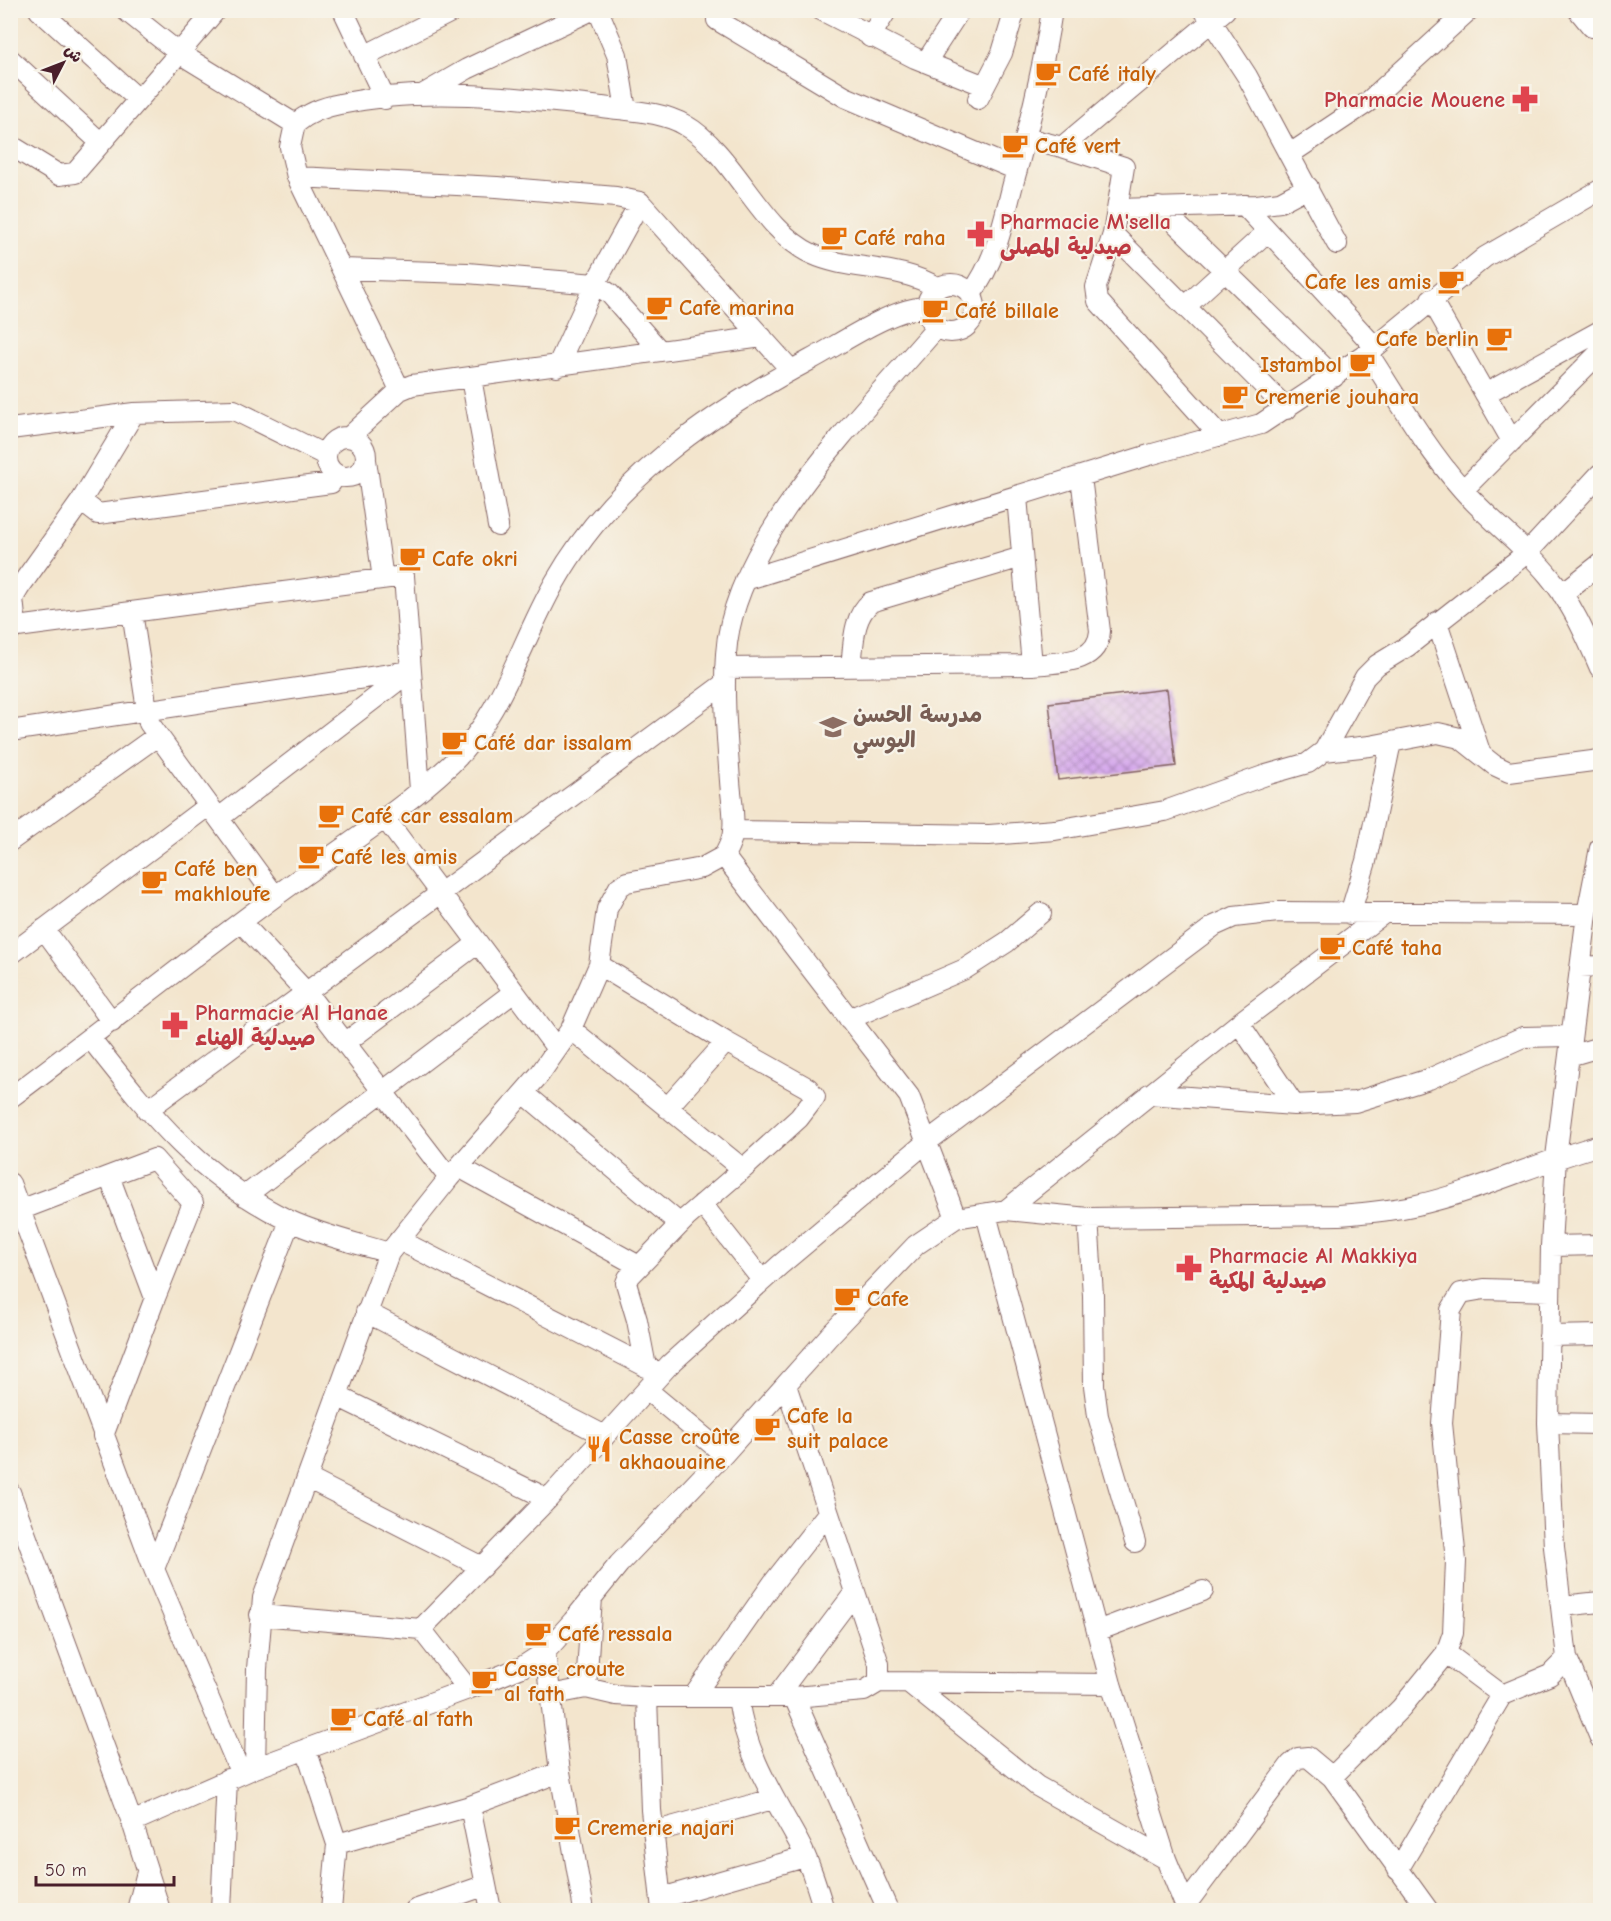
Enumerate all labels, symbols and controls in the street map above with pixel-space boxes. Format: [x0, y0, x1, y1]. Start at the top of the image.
north arrow [33, 33, 93, 93]
text: ش [61, 41, 86, 66]
cafe icon: Café italy [1033, 58, 1063, 88]
place label: Café italy [1068, 61, 1157, 87]
pharmacy icon: Pharmacie Mouene [1510, 84, 1540, 114]
place label: Pharmacie Mouene [1324, 87, 1505, 113]
cafe icon: Café vert [1000, 130, 1030, 160]
place label: Café vert [1035, 133, 1121, 159]
place label: Pharmacie M'sella صيدلية المصلى [1000, 209, 1171, 261]
pharmacy icon: Pharmacie M'sella صيدلية المصلى [965, 219, 995, 249]
cafe icon: Café raha [819, 222, 849, 252]
place label: Café raha [854, 225, 946, 251]
cafe icon: Cafe les amis [1436, 266, 1466, 296]
place label: Cafe les amis [1305, 269, 1431, 295]
cafe icon: Cafe marina [644, 292, 674, 322]
place label: Cafe marina [679, 295, 795, 321]
cafe icon: Café billale [920, 295, 950, 325]
place label: Café billale [955, 298, 1059, 324]
cafe icon: Cafe berlin [1484, 323, 1514, 353]
place label: Cafe berlin [1376, 326, 1479, 352]
cafe icon: Istambol [1347, 349, 1377, 379]
place label: Istambol [1260, 352, 1342, 378]
cafe icon: Cremerie jouhara [1220, 381, 1250, 411]
place label: Cremerie jouhara [1255, 384, 1419, 410]
cafe icon: Cafe okri [397, 543, 427, 573]
place label: Cafe okri [432, 546, 518, 572]
place label: مدرسة الحسن اليوسي [853, 702, 982, 759]
school or university icon: مدرسة الحسن اليوسي [818, 712, 848, 742]
cafe icon: Café dar issalam [439, 727, 469, 757]
place label: Café dar issalam [474, 730, 632, 756]
cafe icon: Café car essalam [316, 800, 346, 830]
place label: Café car essalam [351, 803, 513, 829]
cafe icon: Café les amis [296, 841, 326, 871]
place label: Café les amis [331, 844, 457, 870]
place label: Café ben makhloufe [174, 856, 271, 907]
cafe icon: Café ben makhloufe [139, 866, 169, 896]
cafe icon: Café taha [1317, 932, 1347, 962]
place label: Café taha [1352, 935, 1442, 961]
place label: Pharmacie Al Hanae صيدلية الهناء [195, 1000, 388, 1051]
pharmacy icon: Pharmacie Al Hanae صيدلية الهناء [160, 1010, 190, 1040]
place label: Pharmacie Al Makkiya صيدلية المكية [1209, 1243, 1418, 1294]
pharmacy icon: Pharmacie Al Makkiya صيدلية المكية [1174, 1253, 1204, 1283]
cafe icon: Cafe [832, 1283, 862, 1313]
place label: Cafe [867, 1286, 909, 1312]
place label: Cafe la suit palace [787, 1403, 888, 1454]
cafe icon: Cafe la suit palace [752, 1413, 782, 1443]
place label: Casse croûte akhaouaine [619, 1424, 740, 1475]
restaurant icon: Casse croûte akhaouaine [584, 1434, 614, 1464]
cafe icon: Café ressala [523, 1618, 553, 1648]
place label: Café ressala [558, 1621, 673, 1647]
place label: Casse croute al fath [504, 1656, 625, 1707]
cafe icon: Casse croute al fath [469, 1666, 499, 1696]
cafe icon: Café al fath [328, 1703, 358, 1733]
place label: Café al fath [363, 1706, 473, 1732]
cafe icon: Cremerie najari [552, 1812, 582, 1842]
place label: Cremerie najari [587, 1815, 735, 1841]
scale bar [36, 1849, 174, 1887]
text: 50 m [45, 1860, 87, 1881]

